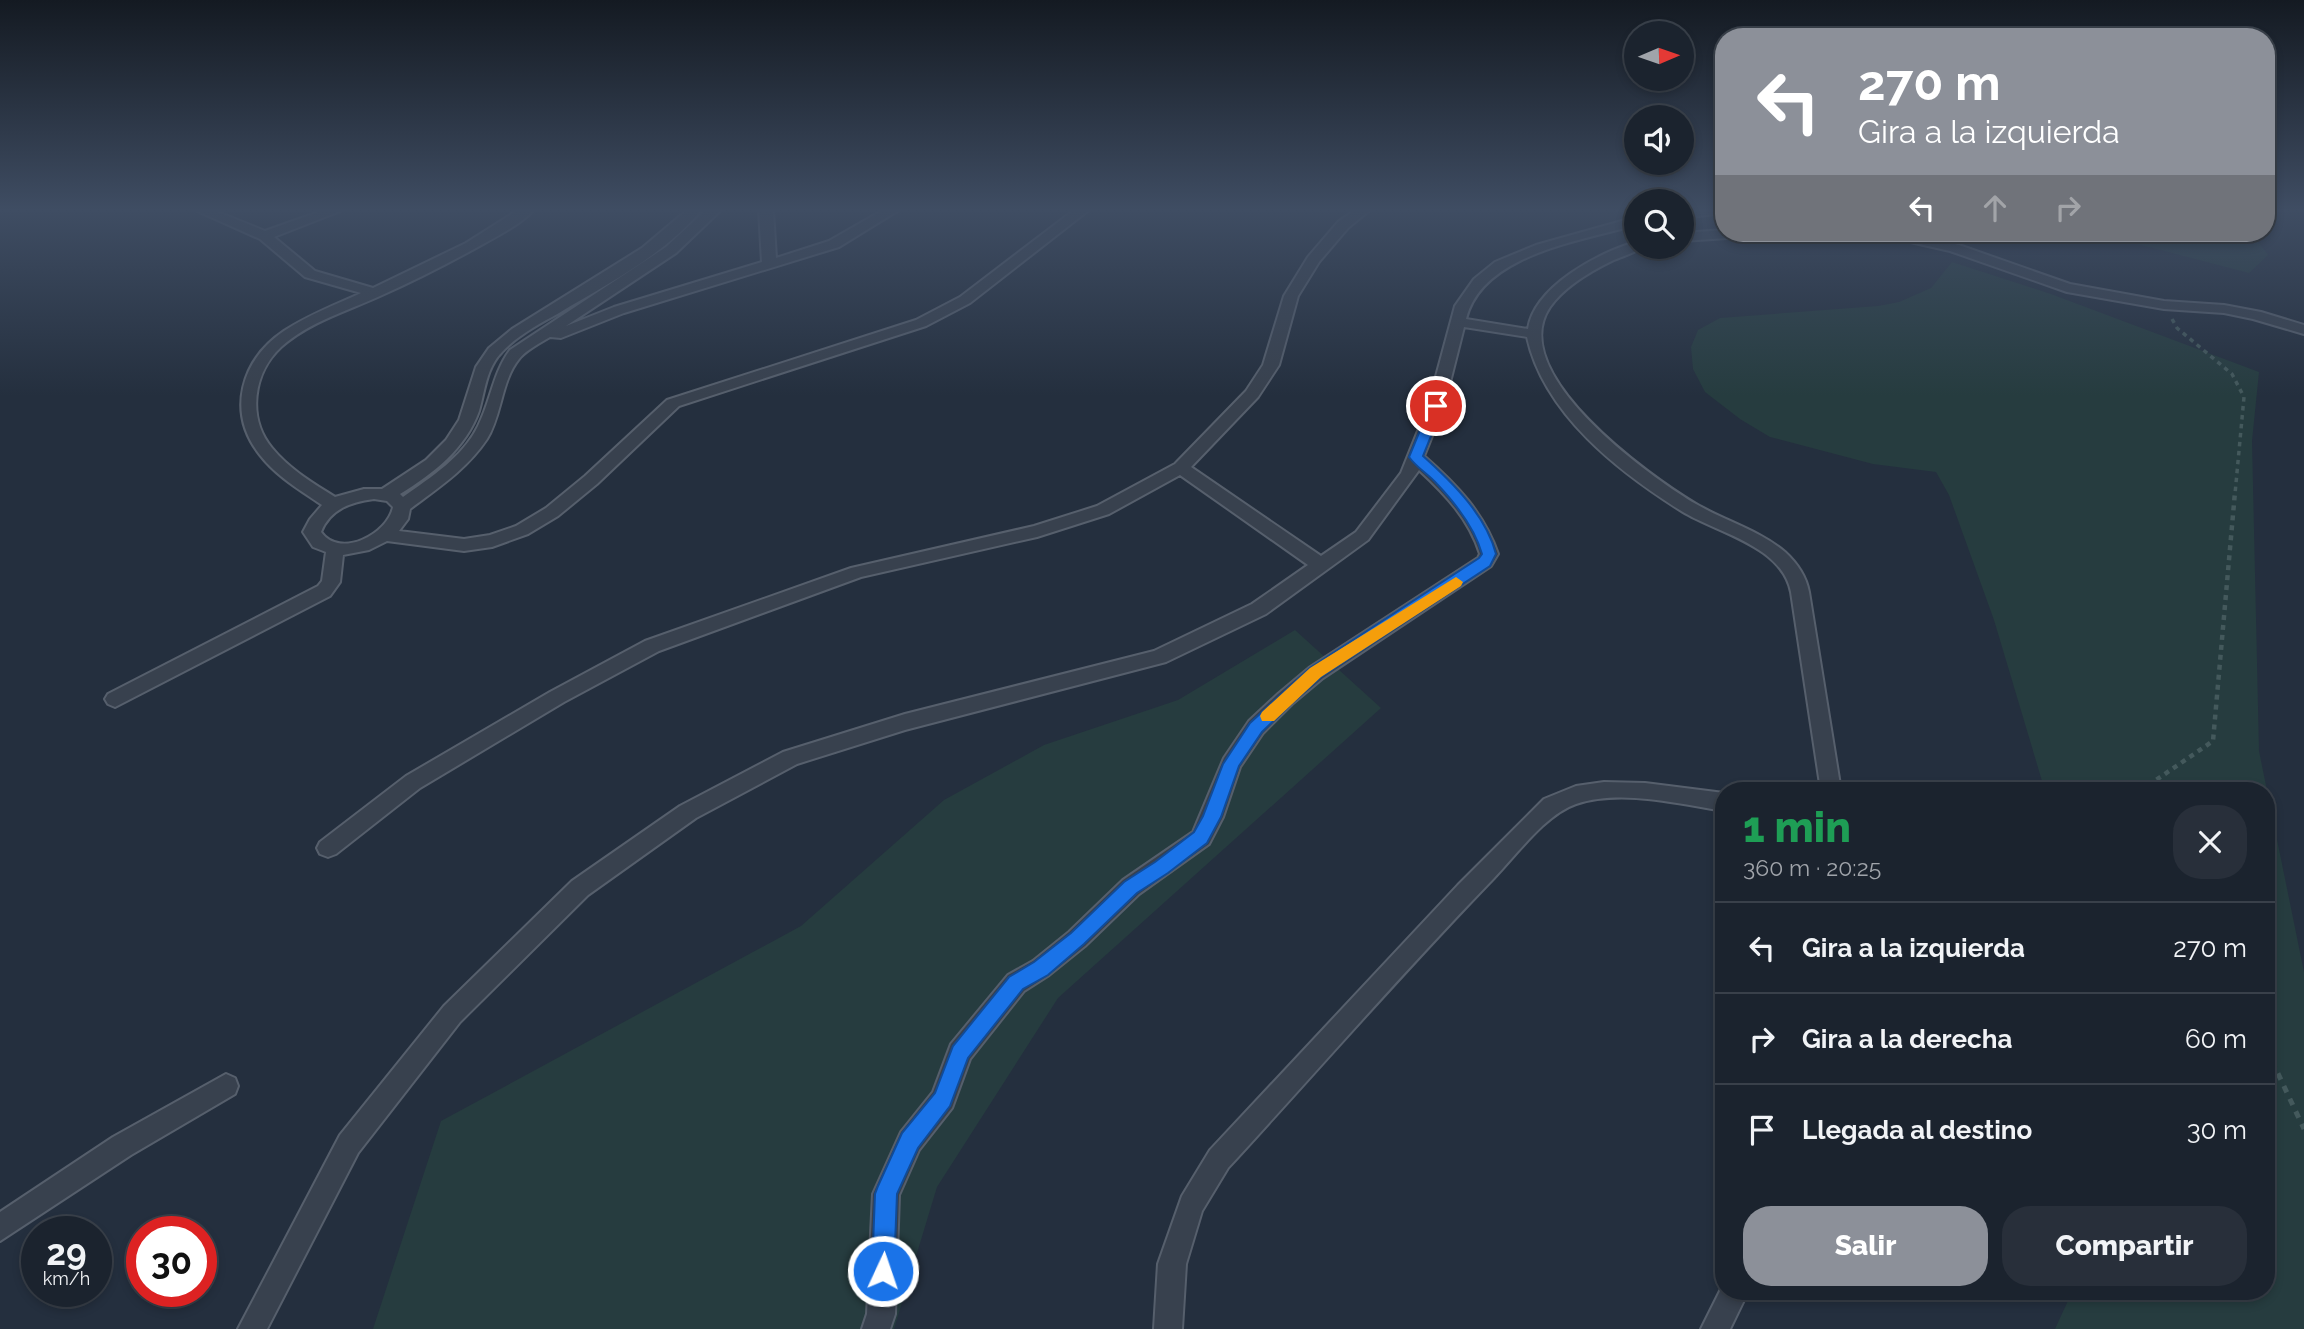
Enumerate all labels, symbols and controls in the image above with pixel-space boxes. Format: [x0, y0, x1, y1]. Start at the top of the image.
north arrow [1624, 21, 1694, 91]
map controls [1624, 21, 1694, 259]
text: 270 m [1858, 54, 2001, 111]
icon: left [1743, 56, 1834, 147]
button: sound [1624, 105, 1694, 175]
text: Gira a la izquierda [1858, 113, 2120, 150]
button: search [1624, 189, 1694, 259]
icon: left [1903, 189, 1941, 227]
icon: ahead [1976, 189, 2014, 227]
icon: right [2049, 189, 2087, 227]
pin [1406, 376, 1466, 436]
icon: arrive [1417, 387, 1455, 425]
text: 1 min [1743, 803, 1851, 852]
button: close [2173, 805, 2247, 879]
text: 360 m · 20:25 [1743, 854, 1881, 881]
icon: left [1743, 929, 1781, 967]
text: Gira a la izquierda [1802, 933, 2025, 963]
text: 270 m [2173, 933, 2247, 963]
icon: right [1743, 1020, 1781, 1058]
text: Gira a la derecha [1802, 1024, 2012, 1054]
text: 60 m [2185, 1024, 2247, 1054]
icon: arrive [1743, 1111, 1781, 1149]
text: Llegada al destino [1802, 1115, 2032, 1145]
text: 30 m [2187, 1115, 2247, 1145]
button: Salir [1743, 1206, 1988, 1286]
button: Compartir [2002, 1206, 2247, 1286]
speed limit sign: 30 [126, 1216, 217, 1307]
text: 29 [46, 1232, 87, 1273]
position arrow [846, 1234, 920, 1308]
text: km/h [43, 1268, 90, 1289]

